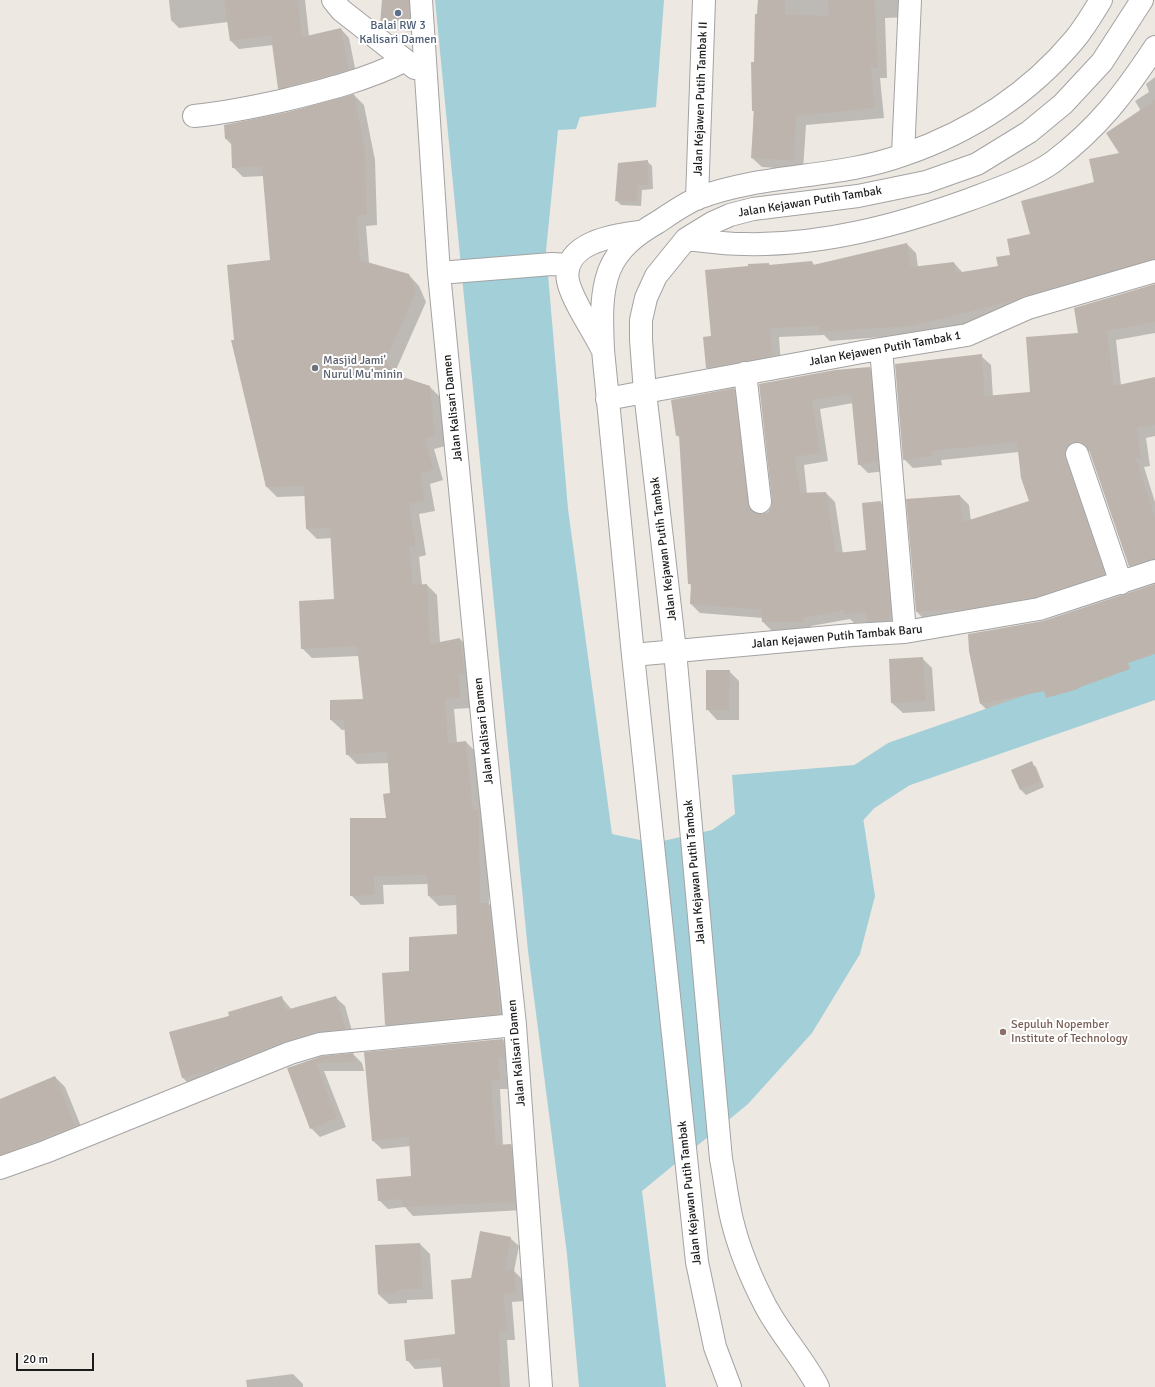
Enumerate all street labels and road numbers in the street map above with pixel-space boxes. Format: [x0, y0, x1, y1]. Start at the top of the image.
street label: Jalan Kejawen Putih Tambak II [691, 21, 711, 177]
street label: Jalan Kejawan Putih Tambak [737, 184, 883, 220]
street label: Jalan Kejawen Putih Tambak 1 [808, 329, 962, 369]
street label: Jalan Kalisari Damen [440, 354, 466, 462]
street label: Jalan Kejawan Putih Tambak [648, 476, 680, 622]
street label: Jalan Kejawen Putih Tambak Baru [751, 622, 923, 652]
street label: Jalan Kalisari Damen [471, 677, 497, 785]
street label: Jalan Kejawan Putih Tambak [682, 799, 708, 945]
street label: Jalan Kalisari Damen [505, 999, 529, 1107]
street label: Jalan Kejawan Putih Tambak [675, 1120, 705, 1266]

